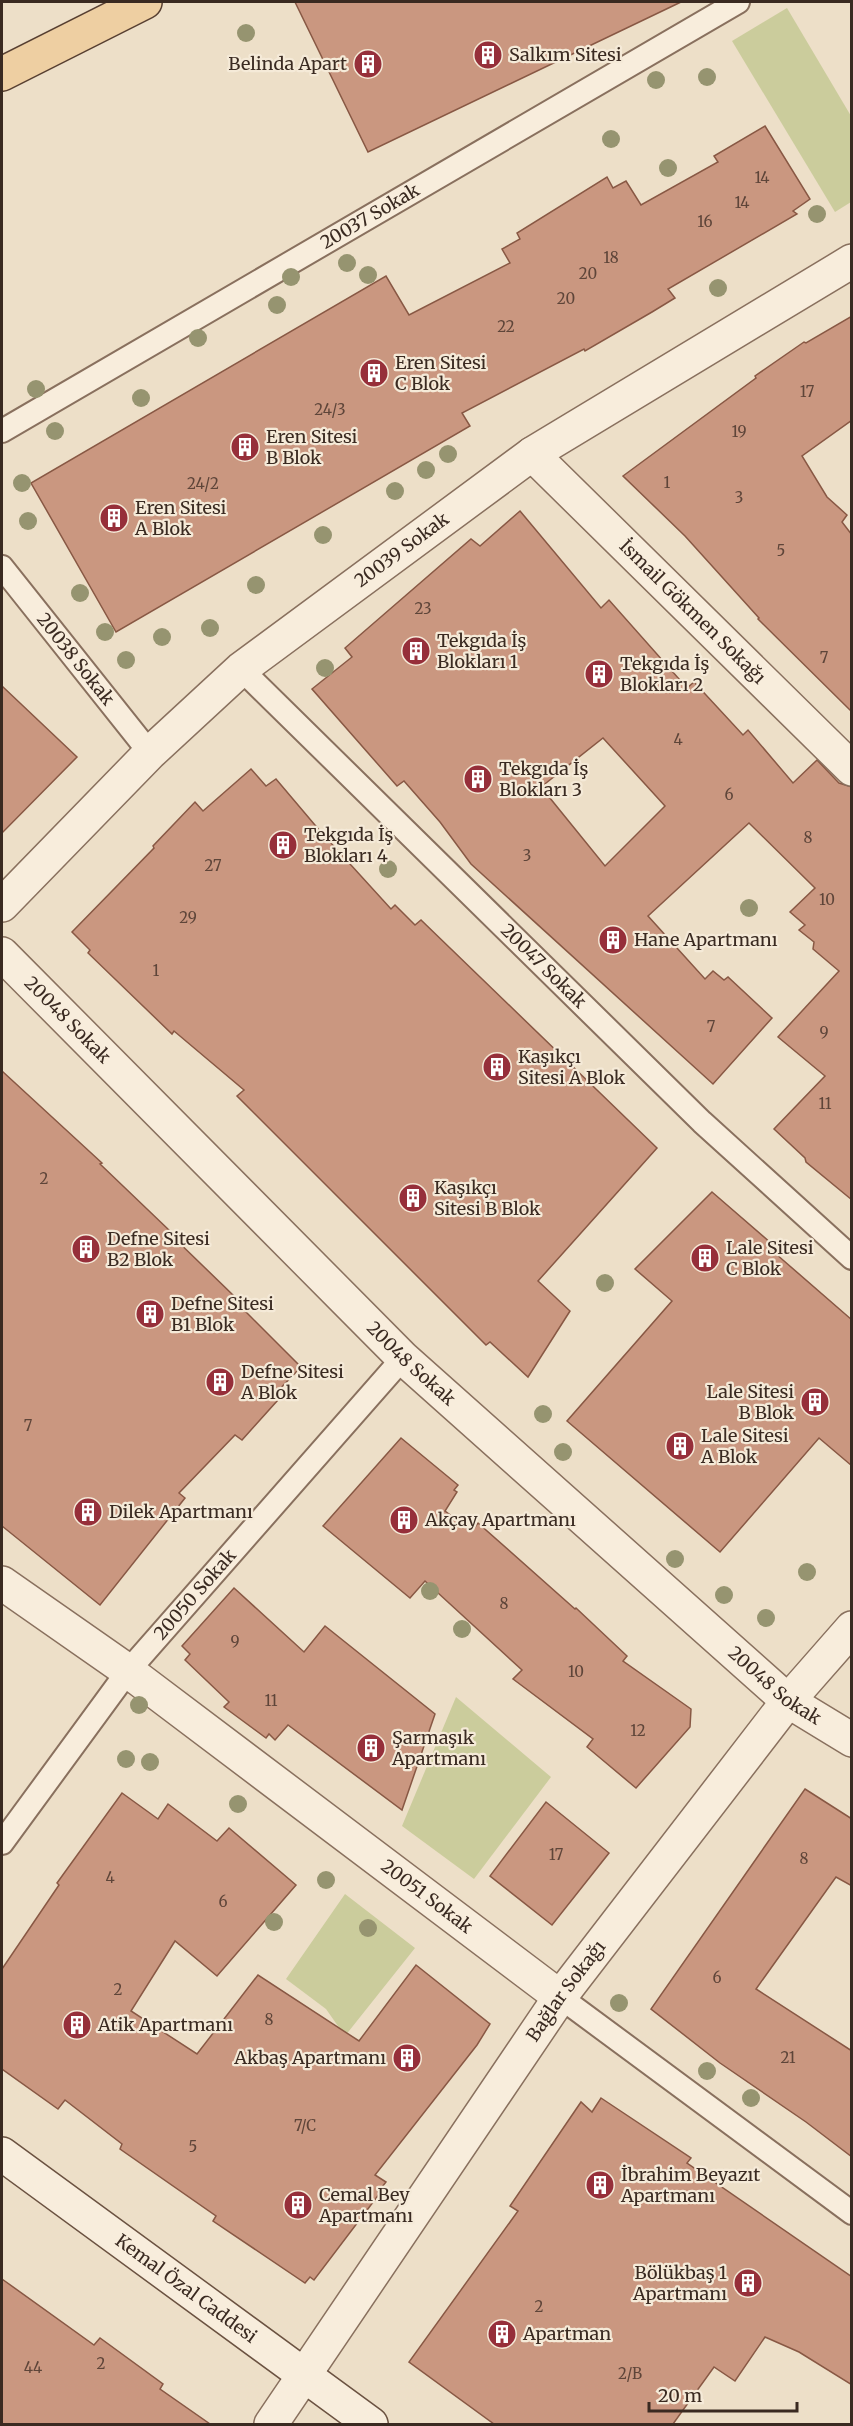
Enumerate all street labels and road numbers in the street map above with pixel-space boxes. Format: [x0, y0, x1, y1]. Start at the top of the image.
street label: 20037 Sokak [316, 178, 424, 254]
street label: 20039 Sokak [350, 507, 454, 592]
street label: İsmail Gökmen Sokağı [615, 534, 771, 689]
street label: 20038 Sokak [32, 608, 120, 710]
street label: 20047 Sokak [496, 919, 592, 1013]
street label: 20048 Sokak [20, 971, 116, 1068]
street label: 20048 Sokak [362, 1316, 461, 1411]
street label: 20050 Sokak [149, 1544, 241, 1644]
street label: 20048 Sokak [724, 1641, 826, 1730]
street label: 20051 Sokak [377, 1854, 478, 1938]
street label: Bağlar Sokağı [521, 1935, 610, 2046]
street label: Kemal Özal Caddesi [111, 2229, 262, 2348]

